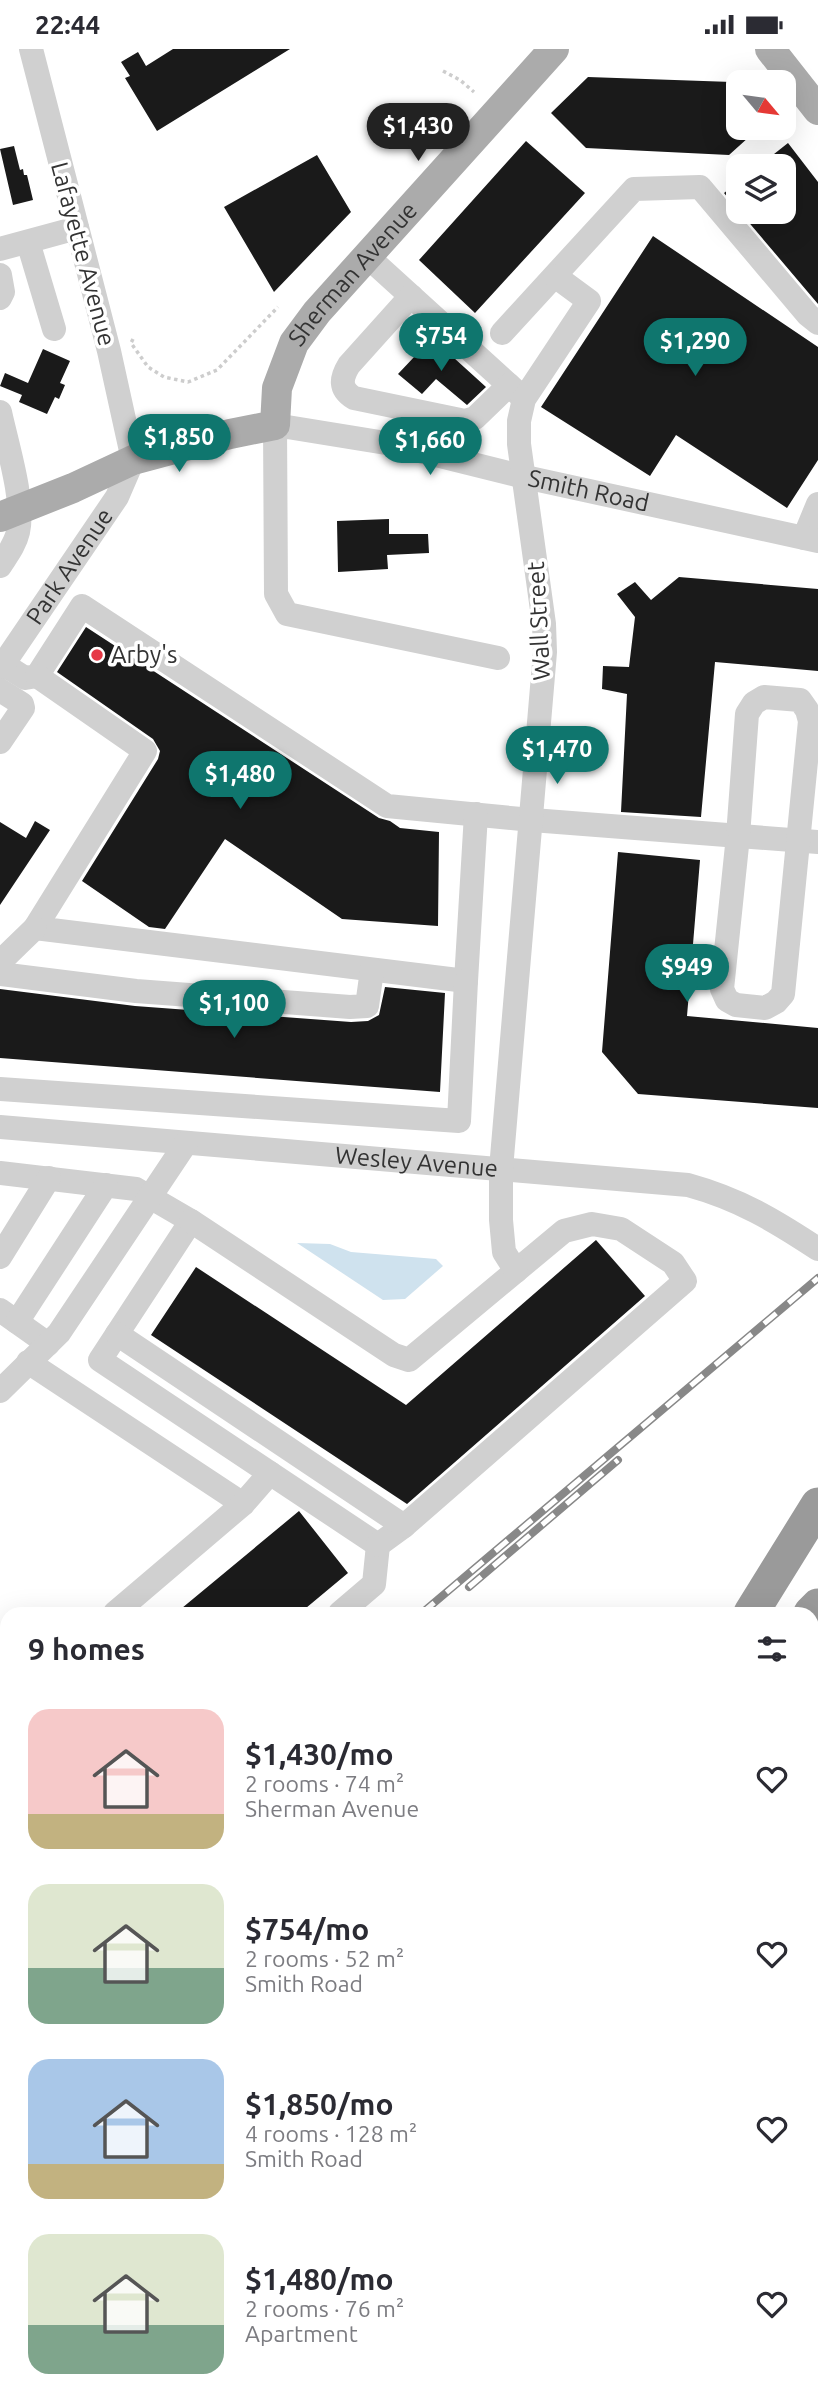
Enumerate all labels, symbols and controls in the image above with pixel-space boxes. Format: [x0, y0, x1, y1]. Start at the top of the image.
text: 22:44 [35, 10, 100, 39]
north arrow [726, 70, 796, 140]
map controls [726, 70, 796, 224]
pin: $1,430 [361, 103, 475, 163]
text: $1,430 [383, 113, 453, 138]
button: layers [726, 154, 796, 224]
street label: Lafayette Avenue [46, 159, 121, 349]
street label: Sherman Avenue [283, 196, 422, 351]
pin: $754 [400, 313, 482, 373]
pin: $1,290 [638, 319, 752, 378]
text: $754 [415, 323, 467, 348]
text: $1,290 [660, 328, 730, 353]
pin: $1,850 [122, 415, 236, 474]
pin: $1,660 [373, 417, 487, 477]
text: $1,850 [144, 424, 214, 449]
text: $1,660 [395, 427, 465, 452]
street label: Smith Road [526, 464, 652, 517]
street label: Park Avenue [20, 503, 118, 629]
street label: Wall Street [522, 560, 555, 681]
place label: Arby's [111, 641, 177, 668]
marker: Arby's [89, 647, 105, 663]
pin: $1,470 [500, 727, 614, 786]
text: $1,470 [522, 736, 592, 761]
pin: $1,480 [183, 751, 297, 811]
text: $1,480 [205, 761, 275, 786]
pin: $949 [646, 944, 728, 1004]
text: $949 [661, 954, 713, 979]
pin: $1,100 [177, 981, 291, 1040]
text: $1,100 [199, 990, 269, 1015]
street label: Wesley Avenue [334, 1141, 499, 1182]
icon: filters [753, 1630, 791, 1668]
text: 9 homes [28, 1632, 145, 1666]
icon: home [84, 1737, 168, 1821]
text: $1,430/mo [245, 1737, 394, 1771]
icon: heart [753, 1760, 791, 1798]
text: 2 rooms · 74 m² [245, 1771, 404, 1796]
text: Sherman Avenue [245, 1796, 419, 1821]
icon: home [84, 1912, 168, 1996]
text: $754/mo [245, 1912, 369, 1946]
icon: heart [753, 1935, 791, 1973]
text: 2 rooms · 52 m² [245, 1946, 404, 1971]
text: Smith Road [245, 1971, 363, 1996]
icon: home [84, 2087, 168, 2171]
text: $1,850/mo [245, 2087, 394, 2121]
icon: heart [753, 2110, 791, 2148]
text: 4 rooms · 128 m² [245, 2121, 417, 2146]
text: Smith Road [245, 2146, 363, 2171]
icon: home [84, 2262, 168, 2346]
text: $1,480/mo [245, 2262, 394, 2296]
icon: heart [753, 2285, 791, 2323]
text: 2 rooms · 76 m² [245, 2296, 404, 2321]
text: Apartment [245, 2321, 358, 2346]

